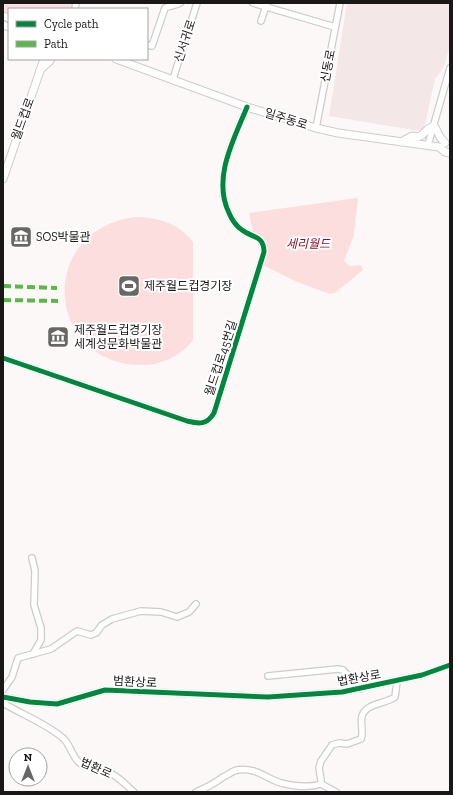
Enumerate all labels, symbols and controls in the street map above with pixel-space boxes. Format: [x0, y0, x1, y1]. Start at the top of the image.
legend [8, 8, 148, 60]
text: Cycle path [44, 17, 99, 31]
street label: 신서귀로 [172, 18, 198, 64]
text: Path [44, 37, 68, 51]
street label: 신동로 [318, 48, 338, 84]
street label: 월드컵로 [9, 96, 37, 142]
street label: 일주동로 [263, 106, 309, 132]
museum icon: SOS박물관 [8, 224, 34, 250]
place label: SOS박물관 [36, 230, 91, 244]
park label: 세리월드 [286, 237, 331, 251]
sports icon: 제주월드컵경기장 [116, 273, 142, 299]
place label: 제주월드컵경기장 [144, 279, 232, 293]
street label: 월드컵로45번길 [202, 318, 240, 398]
place label: 제주월드컵경기장 세계성문화박물관 [74, 323, 162, 351]
museum icon: 제주월드컵경기장 세계성문화박물관 [45, 324, 71, 350]
street label: 법환상로 [336, 667, 382, 689]
street label: 범환상로 [113, 674, 157, 690]
north arrow [8, 747, 48, 787]
text: N [24, 751, 33, 764]
street label: 법환로 [78, 755, 114, 781]

